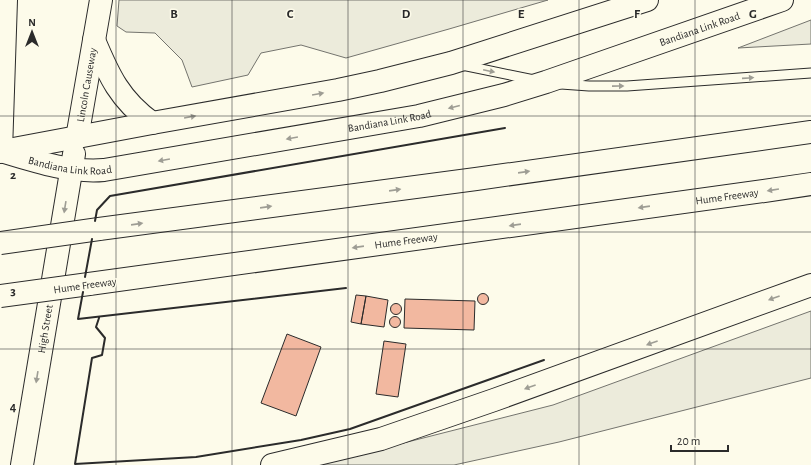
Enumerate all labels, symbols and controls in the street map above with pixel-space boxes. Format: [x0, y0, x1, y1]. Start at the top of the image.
text: B [170, 8, 178, 21]
text: C [287, 8, 294, 21]
text: D [402, 8, 411, 21]
text: E [518, 8, 525, 21]
text: F [634, 8, 641, 21]
text: G [749, 8, 757, 21]
street label: Bandiana Link Road [658, 10, 742, 48]
north arrow [12, 12, 52, 52]
text: N [28, 17, 36, 28]
street label: Lincoln Causeway [75, 47, 99, 123]
one-way arrow [483, 68, 496, 74]
one-way arrow [742, 74, 754, 81]
one-way arrow [612, 83, 624, 90]
one-way arrow [312, 91, 324, 97]
one-way arrow [448, 104, 460, 110]
street label: Bandiana Link Road [347, 108, 433, 134]
one-way arrow [184, 114, 196, 120]
one-way arrow [286, 135, 298, 141]
street label: Bandiana Link Road [27, 155, 113, 176]
one-way arrow [158, 157, 170, 163]
text: 2 [10, 169, 16, 182]
one-way arrow [518, 169, 530, 175]
one-way arrow [389, 187, 401, 193]
street label: Hume Freeway [695, 187, 760, 206]
one-way arrow [766, 187, 779, 193]
one-way arrow [62, 201, 68, 213]
one-way arrow [260, 204, 272, 210]
one-way arrow [638, 204, 650, 210]
one-way arrow [131, 221, 143, 227]
one-way arrow [509, 222, 521, 228]
street label: Hume Freeway [374, 231, 439, 251]
one-way arrow [352, 244, 364, 250]
street label: Hume Freeway [53, 276, 118, 295]
text: 3 [10, 285, 16, 298]
one-way arrow [768, 296, 780, 302]
street label: High Street [36, 303, 55, 354]
one-way arrow [646, 340, 658, 346]
one-way arrow [34, 371, 40, 383]
one-way arrow [524, 385, 536, 391]
text: 4 [10, 401, 17, 414]
scale bar [671, 427, 728, 453]
text: 20 m [677, 435, 700, 447]

